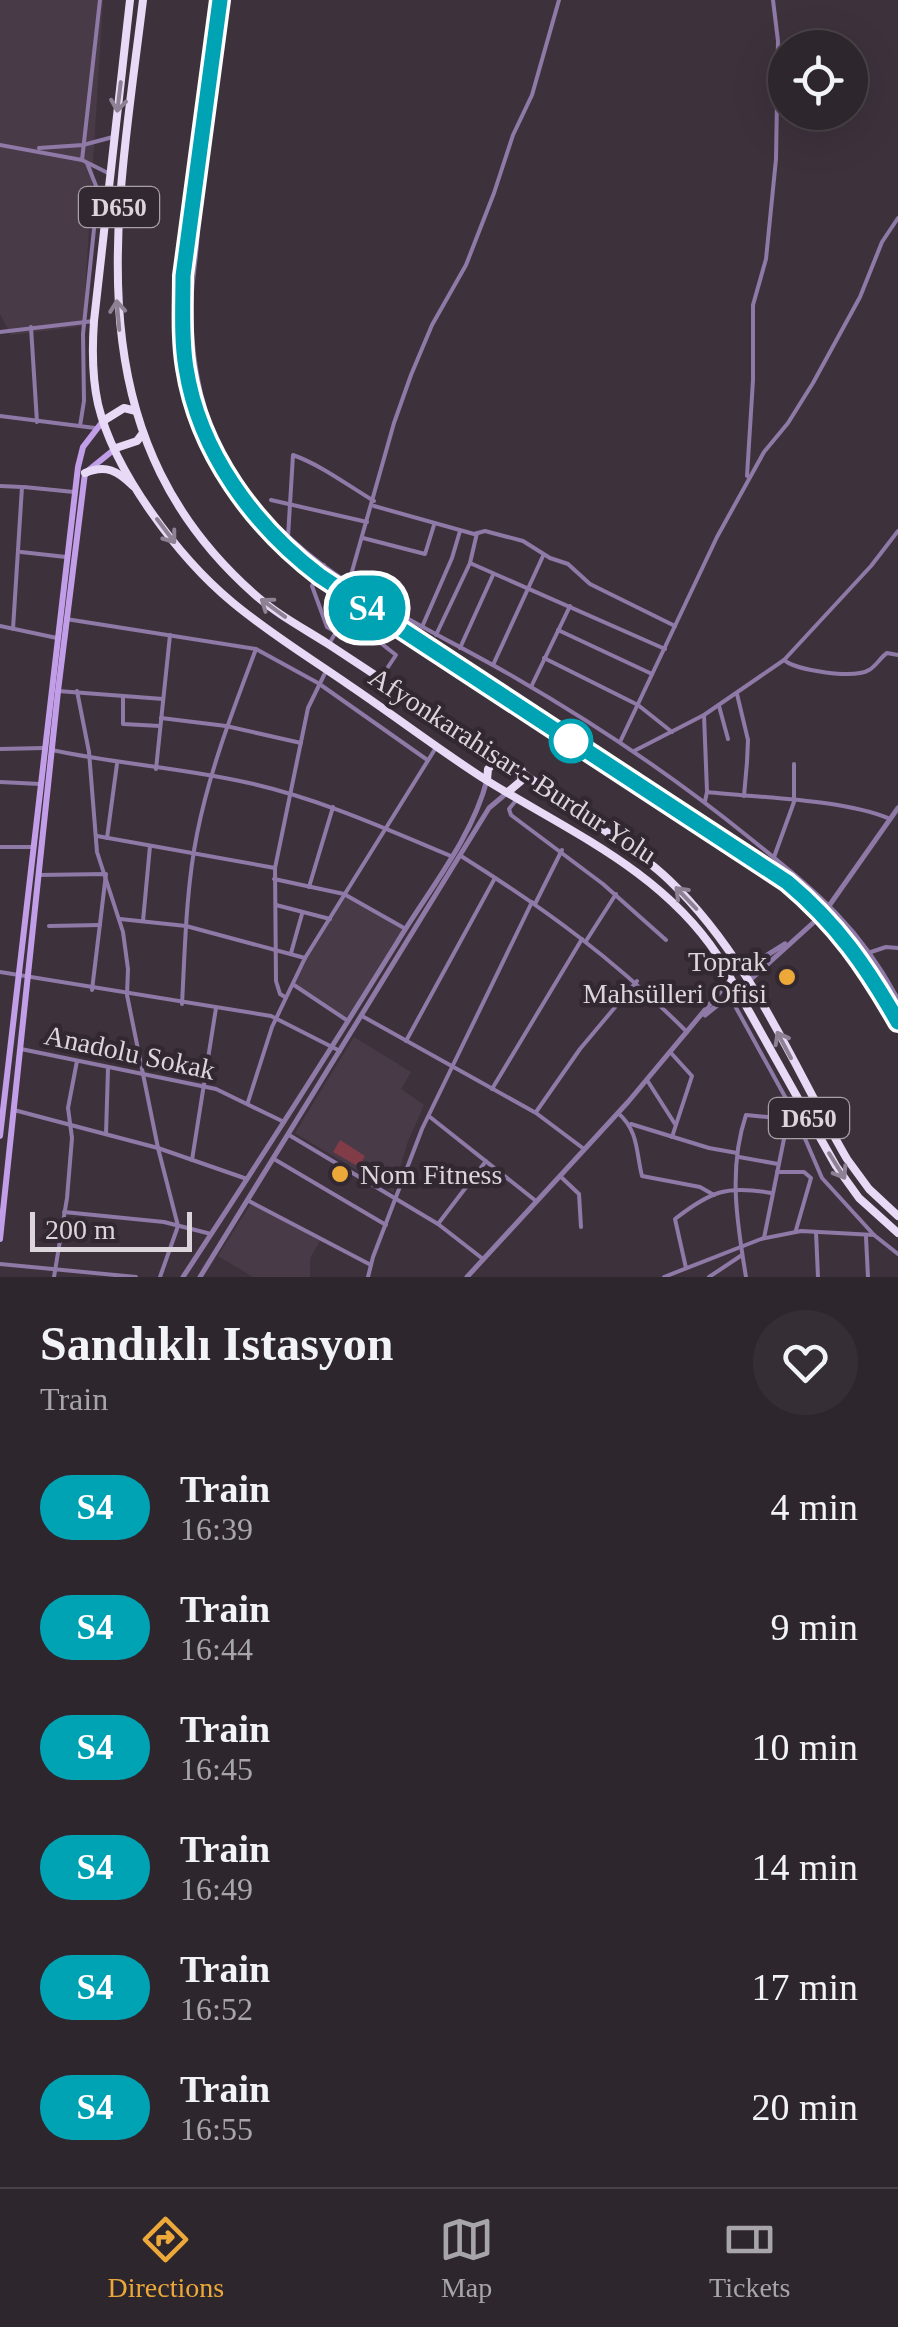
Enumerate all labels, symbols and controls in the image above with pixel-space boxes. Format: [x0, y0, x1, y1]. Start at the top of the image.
map controls [768, 30, 868, 130]
button: locate [768, 30, 868, 130]
one-way arrow [109, 80, 128, 112]
road number: D650 [79, 187, 159, 227]
one-way arrow [108, 300, 127, 332]
one-way arrow [156, 517, 177, 544]
line badge: S4 [322, 576, 412, 640]
text: S4 [349, 589, 385, 628]
one-way arrow [259, 598, 287, 619]
street label: Afyonkarahisar - Burdur Yolu [363, 661, 662, 870]
unlabelled marker [550, 720, 592, 762]
one-way arrow [674, 886, 698, 910]
place label: Toprak Mahsülleri Ofisi [583, 946, 767, 1009]
marker: Toprak Mahsülleri Ofisi [776, 966, 798, 988]
street label: Anadolu Sokak [42, 1019, 218, 1086]
one-way arrow [774, 1031, 793, 1061]
road number: D650 [769, 1098, 849, 1138]
one-way arrow [826, 1151, 847, 1180]
place label: Nom Fitness [360, 1159, 502, 1190]
marker: Nom Fitness [329, 1163, 351, 1185]
scale bar [30, 1207, 192, 1252]
text: 200 m [45, 1214, 116, 1245]
button: heart [753, 1310, 858, 1415]
text: Sandıklı Istasyon [40, 1317, 394, 1370]
text: Train [40, 1381, 108, 1417]
text: Train [180, 1468, 270, 1510]
text: 4 min [770, 1486, 858, 1528]
text: S4 [77, 1488, 113, 1527]
text: 16:39 [180, 1511, 253, 1547]
text: Train [180, 1588, 270, 1630]
text: 9 min [770, 1606, 858, 1648]
text: S4 [77, 1608, 113, 1647]
text: 16:44 [180, 1631, 253, 1667]
text: Train [180, 1708, 270, 1750]
text: 10 min [751, 1726, 858, 1768]
text: S4 [77, 1728, 113, 1767]
text: 16:45 [180, 1751, 253, 1787]
text: Train [180, 1828, 270, 1870]
text: 14 min [751, 1846, 858, 1888]
text: S4 [77, 1848, 113, 1887]
text: 16:49 [180, 1871, 253, 1907]
text: Train [180, 1948, 270, 1990]
text: 17 min [751, 1966, 858, 2008]
text: S4 [77, 1968, 113, 2007]
text: 16:52 [180, 1991, 253, 2027]
text: Train [180, 2068, 270, 2110]
text: 20 min [751, 2086, 858, 2128]
text: S4 [77, 2088, 113, 2127]
text: 16:55 [180, 2111, 253, 2147]
tab: Directions [107, 2212, 224, 2304]
tab: Map [439, 2212, 494, 2304]
tab: Tickets [709, 2212, 791, 2304]

